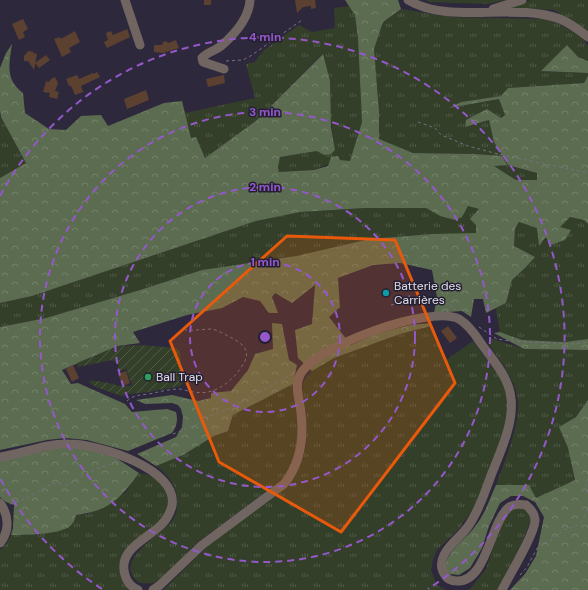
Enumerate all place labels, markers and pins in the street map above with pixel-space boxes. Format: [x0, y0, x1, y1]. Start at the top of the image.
place label: Batterie des Carrières [394, 278, 461, 308]
marker: Batterie des Carrières [381, 288, 391, 298]
centre of rings [258, 330, 272, 344]
place label: Ball Trap [156, 369, 203, 385]
marker: Ball Trap [143, 372, 153, 382]

